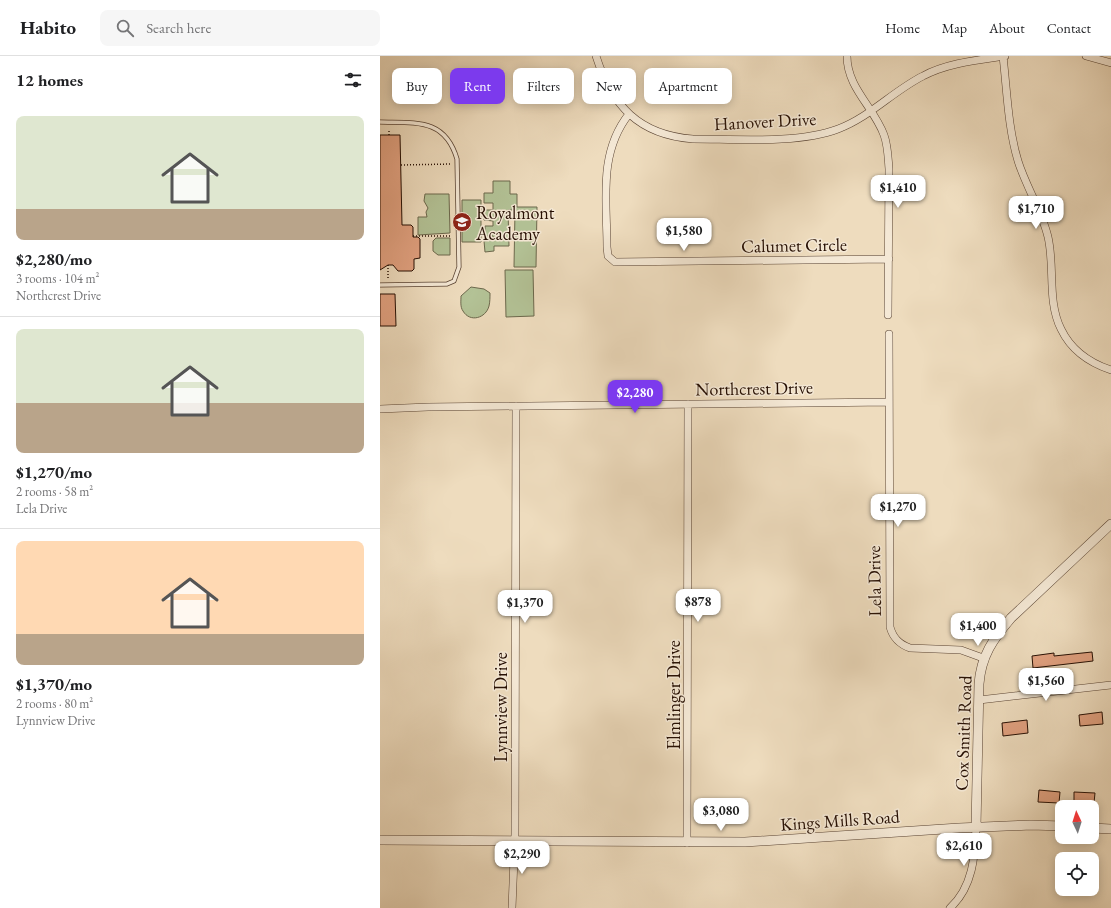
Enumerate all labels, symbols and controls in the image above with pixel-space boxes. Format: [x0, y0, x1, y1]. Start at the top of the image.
search box [100, 10, 380, 46]
text: Habito [20, 15, 76, 40]
icon: search [114, 17, 136, 39]
text: Search here [146, 18, 211, 37]
text: Home [885, 19, 920, 37]
text: Map [942, 19, 967, 37]
text: About [989, 19, 1025, 37]
text: Contact [1047, 19, 1091, 37]
chip: Buy [392, 68, 442, 104]
chip: Rent [450, 68, 505, 104]
chip: Filters [513, 68, 574, 104]
chip: New [582, 68, 636, 104]
chip: Apartment [644, 68, 732, 104]
text: 12 homes [16, 69, 83, 91]
icon: filters [342, 69, 364, 91]
street label: Hanover Drive [713, 107, 817, 135]
icon: home [154, 142, 226, 214]
pin: $1,410 [865, 175, 931, 209]
text: $1,410 [880, 179, 916, 196]
pin: $1,710 [1003, 196, 1069, 230]
text: $1,710 [1018, 200, 1054, 217]
place label: Royalmont Academy [475, 201, 555, 245]
school or university icon: Royalmont Academy [451, 211, 473, 233]
pin: $1,580 [651, 218, 717, 252]
text: $1,580 [666, 222, 702, 239]
street label: Calumet Circle [741, 233, 847, 257]
text: $2,280/mo [16, 248, 92, 270]
text: 3 rooms · 104 m² [16, 270, 100, 287]
text: Northcrest Drive [16, 287, 101, 304]
icon: home [154, 355, 226, 427]
street label: Northcrest Drive [695, 375, 813, 401]
pin: $2,280 [602, 380, 668, 414]
text: $2,280 [617, 384, 653, 401]
text: $1,270/mo [16, 461, 92, 483]
text: 2 rooms · 58 m² [16, 483, 93, 500]
pin: $1,270 [865, 494, 931, 528]
text: $1,270 [880, 498, 916, 515]
text: Lela Drive [16, 500, 67, 517]
street label: Lela Drive [862, 545, 886, 617]
icon: home [154, 567, 226, 639]
pin: $878 [674, 589, 722, 623]
pin: $1,370 [492, 590, 558, 624]
text: $878 [685, 593, 711, 610]
text: $1,370 [507, 594, 543, 611]
pin: $1,400 [945, 613, 1011, 647]
text: $1,400 [960, 617, 996, 634]
street label: Elmlinger Drive [662, 640, 685, 750]
street label: Lynnview Drive [489, 652, 512, 762]
pin: $1,560 [1013, 668, 1079, 702]
text: $1,560 [1028, 672, 1064, 689]
text: $1,370/mo [16, 673, 92, 695]
street label: Cox Smith Road [949, 674, 977, 791]
text: 2 rooms · 80 m² [16, 695, 93, 712]
text: Lynnview Drive [16, 712, 95, 729]
pin: $3,080 [688, 798, 754, 832]
north arrow [1055, 800, 1099, 844]
map controls [1055, 800, 1099, 896]
text: $3,080 [703, 802, 739, 819]
street label: Kings Mills Road [779, 804, 901, 836]
pin: $2,610 [931, 833, 997, 867]
text: $2,610 [946, 837, 982, 854]
pin: $2,290 [489, 841, 555, 875]
text: $2,290 [504, 845, 540, 862]
button: locate [1055, 852, 1099, 896]

